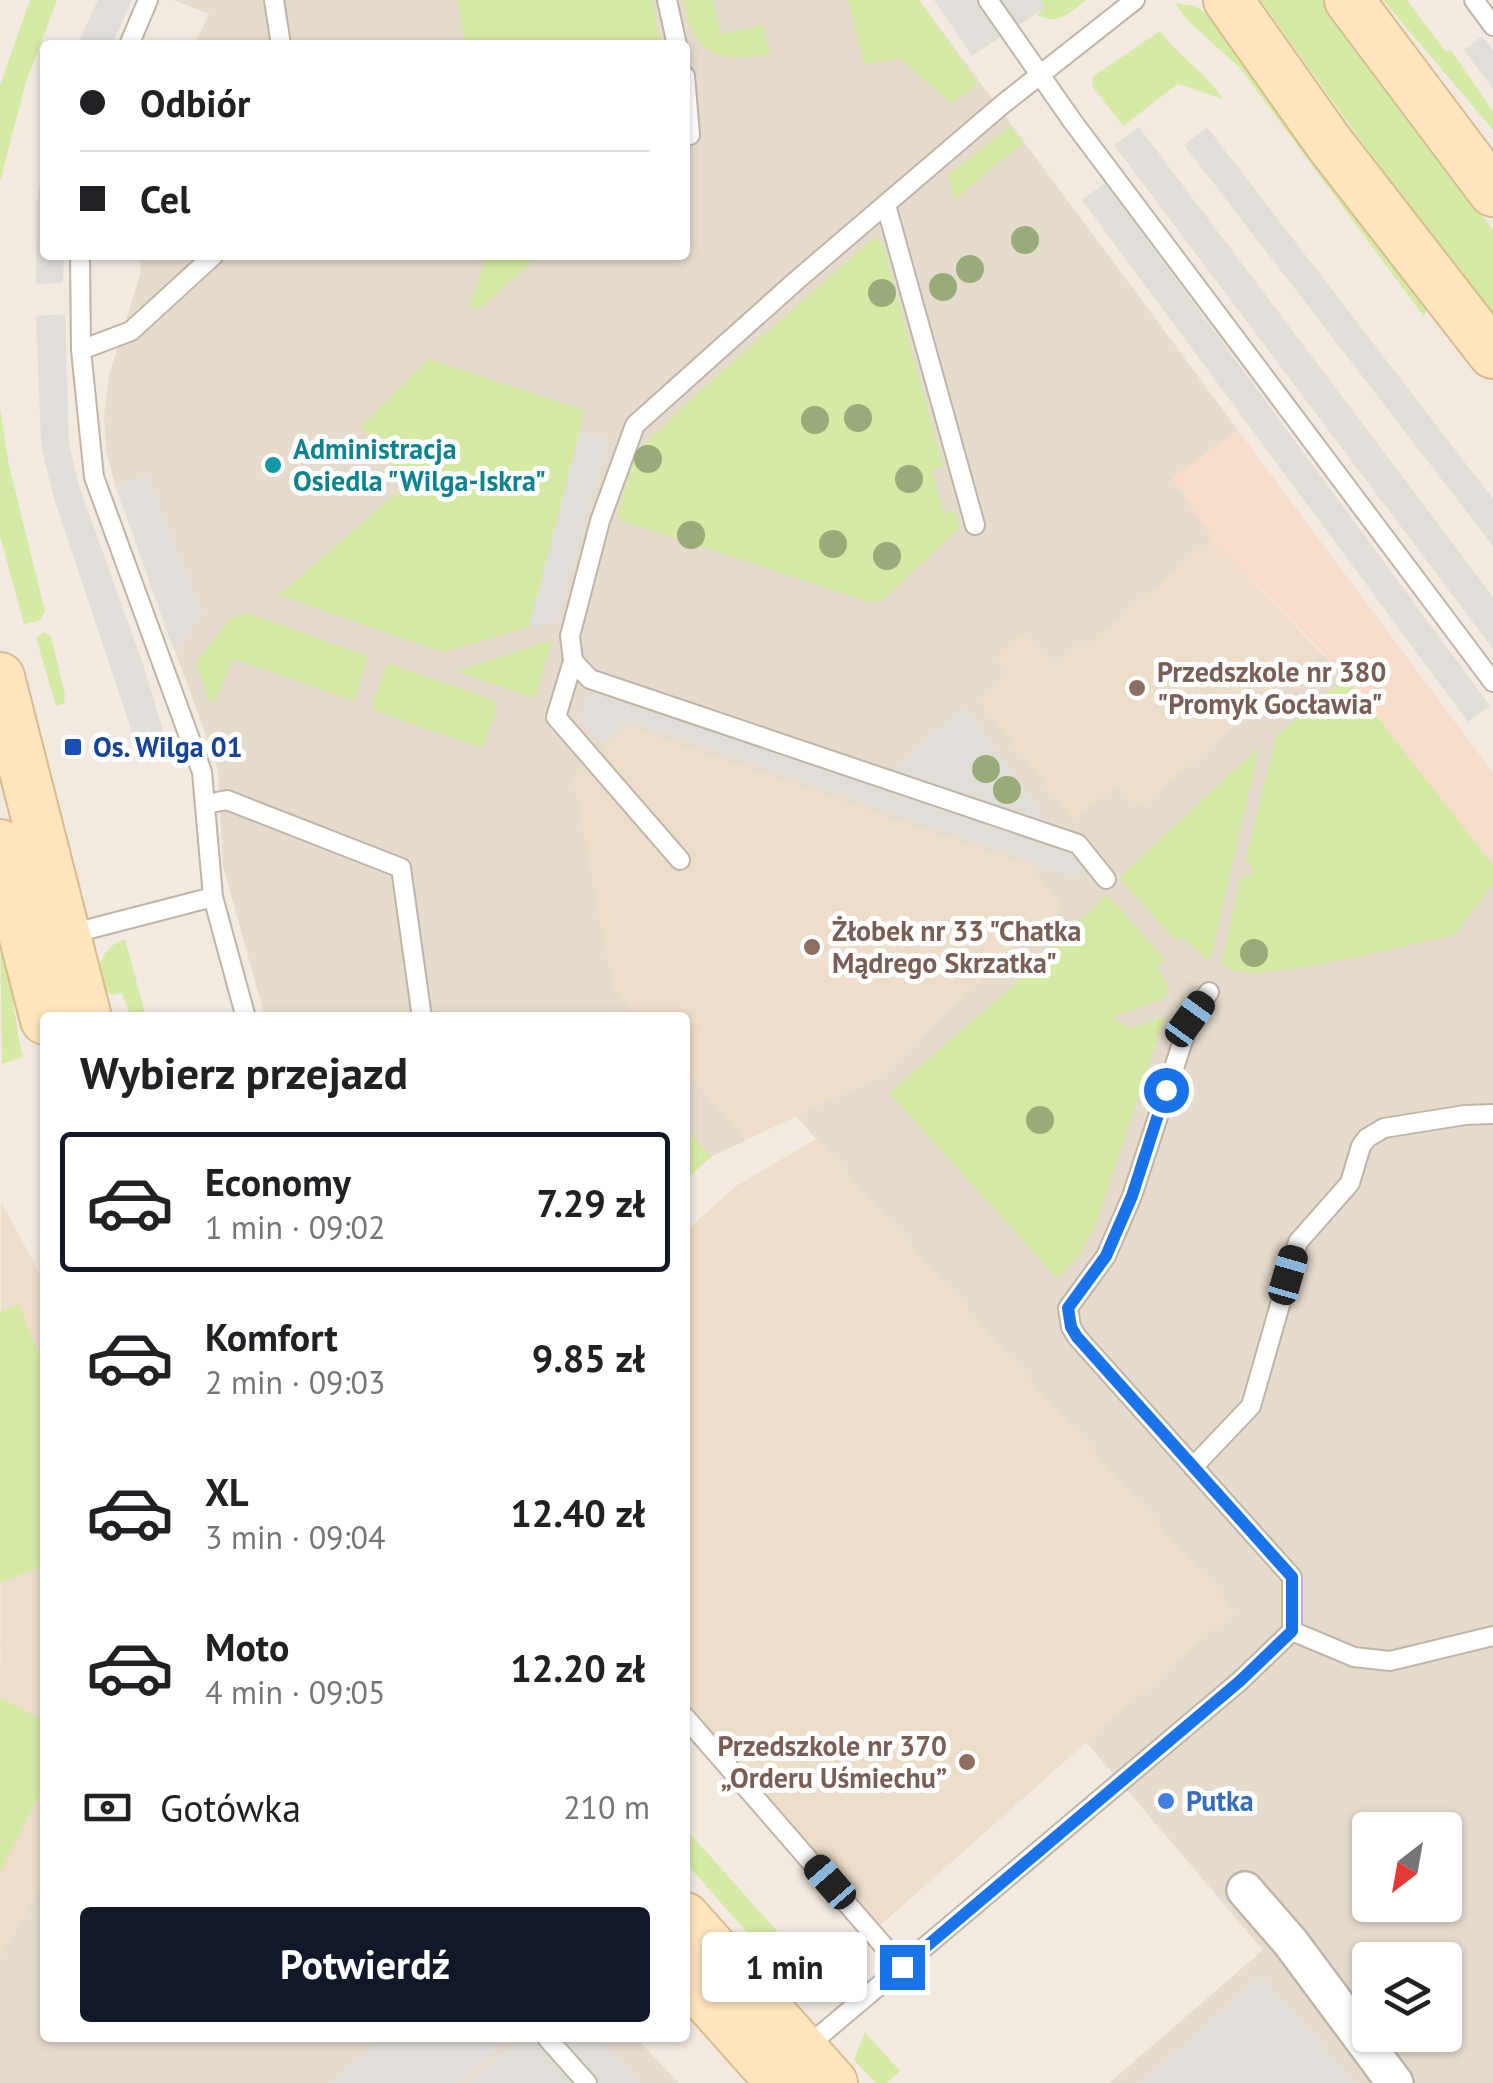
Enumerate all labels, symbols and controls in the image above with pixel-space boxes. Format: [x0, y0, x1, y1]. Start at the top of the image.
text: Odbiór [140, 78, 250, 127]
text: Cel [140, 174, 190, 223]
place label: Administracja Osiedla "Wilga-Iskra" [293, 430, 546, 499]
marker: Administracja Osiedla "Wilga-Iskra" [262, 454, 284, 476]
place label: Przedszkole nr 380 "Promyk Gocławia" [1157, 653, 1386, 722]
marker: Przedszkole nr 380 "Promyk Gocławia" [1126, 677, 1148, 699]
place label: Os. Wilga 01 [93, 728, 243, 765]
marker: Os. Wilga 01 [62, 736, 84, 758]
place label: Żłobek nr 33 "Chatka Mądrego Skrzatka" [832, 912, 1081, 981]
marker: Żłobek nr 33 "Chatka Mądrego Skrzatka" [801, 936, 823, 958]
car [1160, 986, 1220, 1052]
text: Wybierz przejazd [80, 1043, 408, 1101]
route start [1144, 1068, 1189, 1113]
icon: car [85, 1157, 175, 1247]
text: Economy [205, 1157, 351, 1206]
text: 7.29 zł [536, 1178, 645, 1227]
text: 1 min · 09:02 [205, 1206, 385, 1248]
car [1265, 1242, 1311, 1308]
icon: car [85, 1312, 175, 1402]
text: Komfort [205, 1312, 338, 1361]
text: 9.85 zł [532, 1333, 645, 1382]
text: 2 min · 09:03 [205, 1361, 385, 1403]
icon: car [85, 1467, 175, 1557]
text: XL [205, 1467, 249, 1516]
text: 12.40 zł [510, 1488, 645, 1537]
text: 3 min · 09:04 [205, 1516, 385, 1558]
icon: car [85, 1622, 175, 1712]
text: Moto [205, 1622, 289, 1671]
text: 12.20 zł [510, 1643, 645, 1692]
text: 4 min · 09:05 [205, 1671, 385, 1713]
place label: Przedszkole nr 370 „Orderu Uśmiechu” [718, 1727, 947, 1796]
marker: Przedszkole nr 370 „Orderu Uśmiechu” [956, 1751, 978, 1773]
icon: cash [80, 1780, 135, 1835]
place label: Putka [1186, 1782, 1254, 1819]
text: Gotówka [160, 1783, 301, 1832]
text: 210 m [563, 1786, 650, 1828]
marker: Putka [1155, 1790, 1177, 1812]
north arrow [1352, 1812, 1462, 1922]
map controls [1352, 1812, 1462, 2052]
car [799, 1850, 861, 1914]
button: Potwierdź [80, 1907, 650, 2022]
callout: 1 min [702, 1932, 867, 2002]
button: layers [1352, 1942, 1462, 2052]
route end [880, 1945, 925, 1990]
text: 1 min [745, 1946, 824, 1988]

